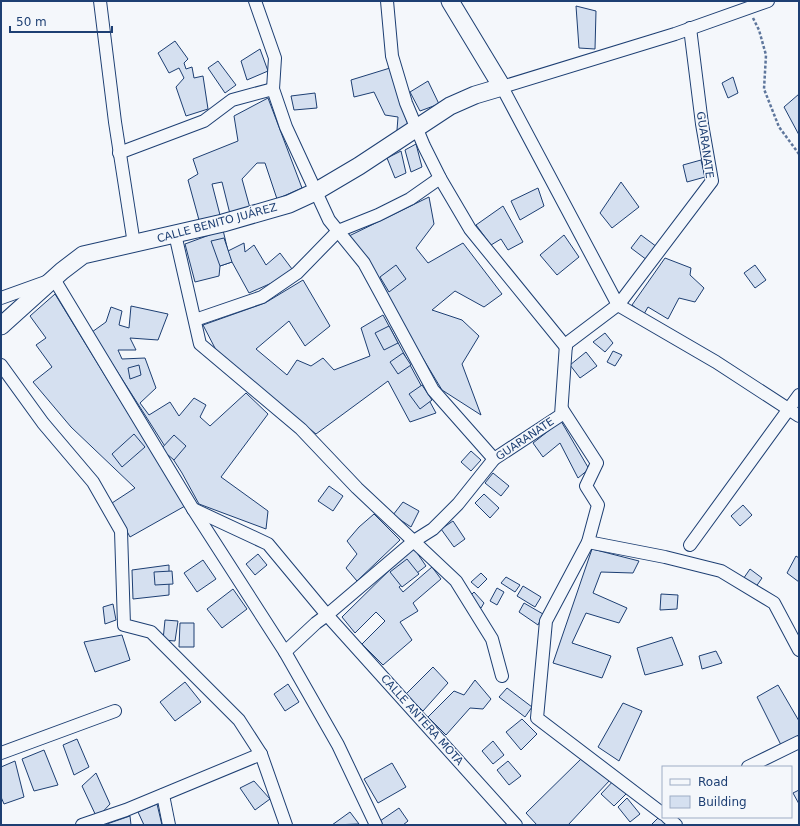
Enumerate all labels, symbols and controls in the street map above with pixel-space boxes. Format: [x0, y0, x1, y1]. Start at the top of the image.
scale bar [10, 8, 112, 34]
text: 50 m [16, 15, 47, 29]
street label: GUARANATE [694, 111, 716, 179]
street label: CALLE BENITO JUÁREZ [156, 201, 279, 245]
street label: GUARANATE [493, 415, 557, 463]
street label: CALLE ANTERA MOTA [378, 672, 466, 768]
legend [662, 766, 792, 818]
text: Road [698, 775, 728, 789]
text: Building [698, 795, 747, 809]

